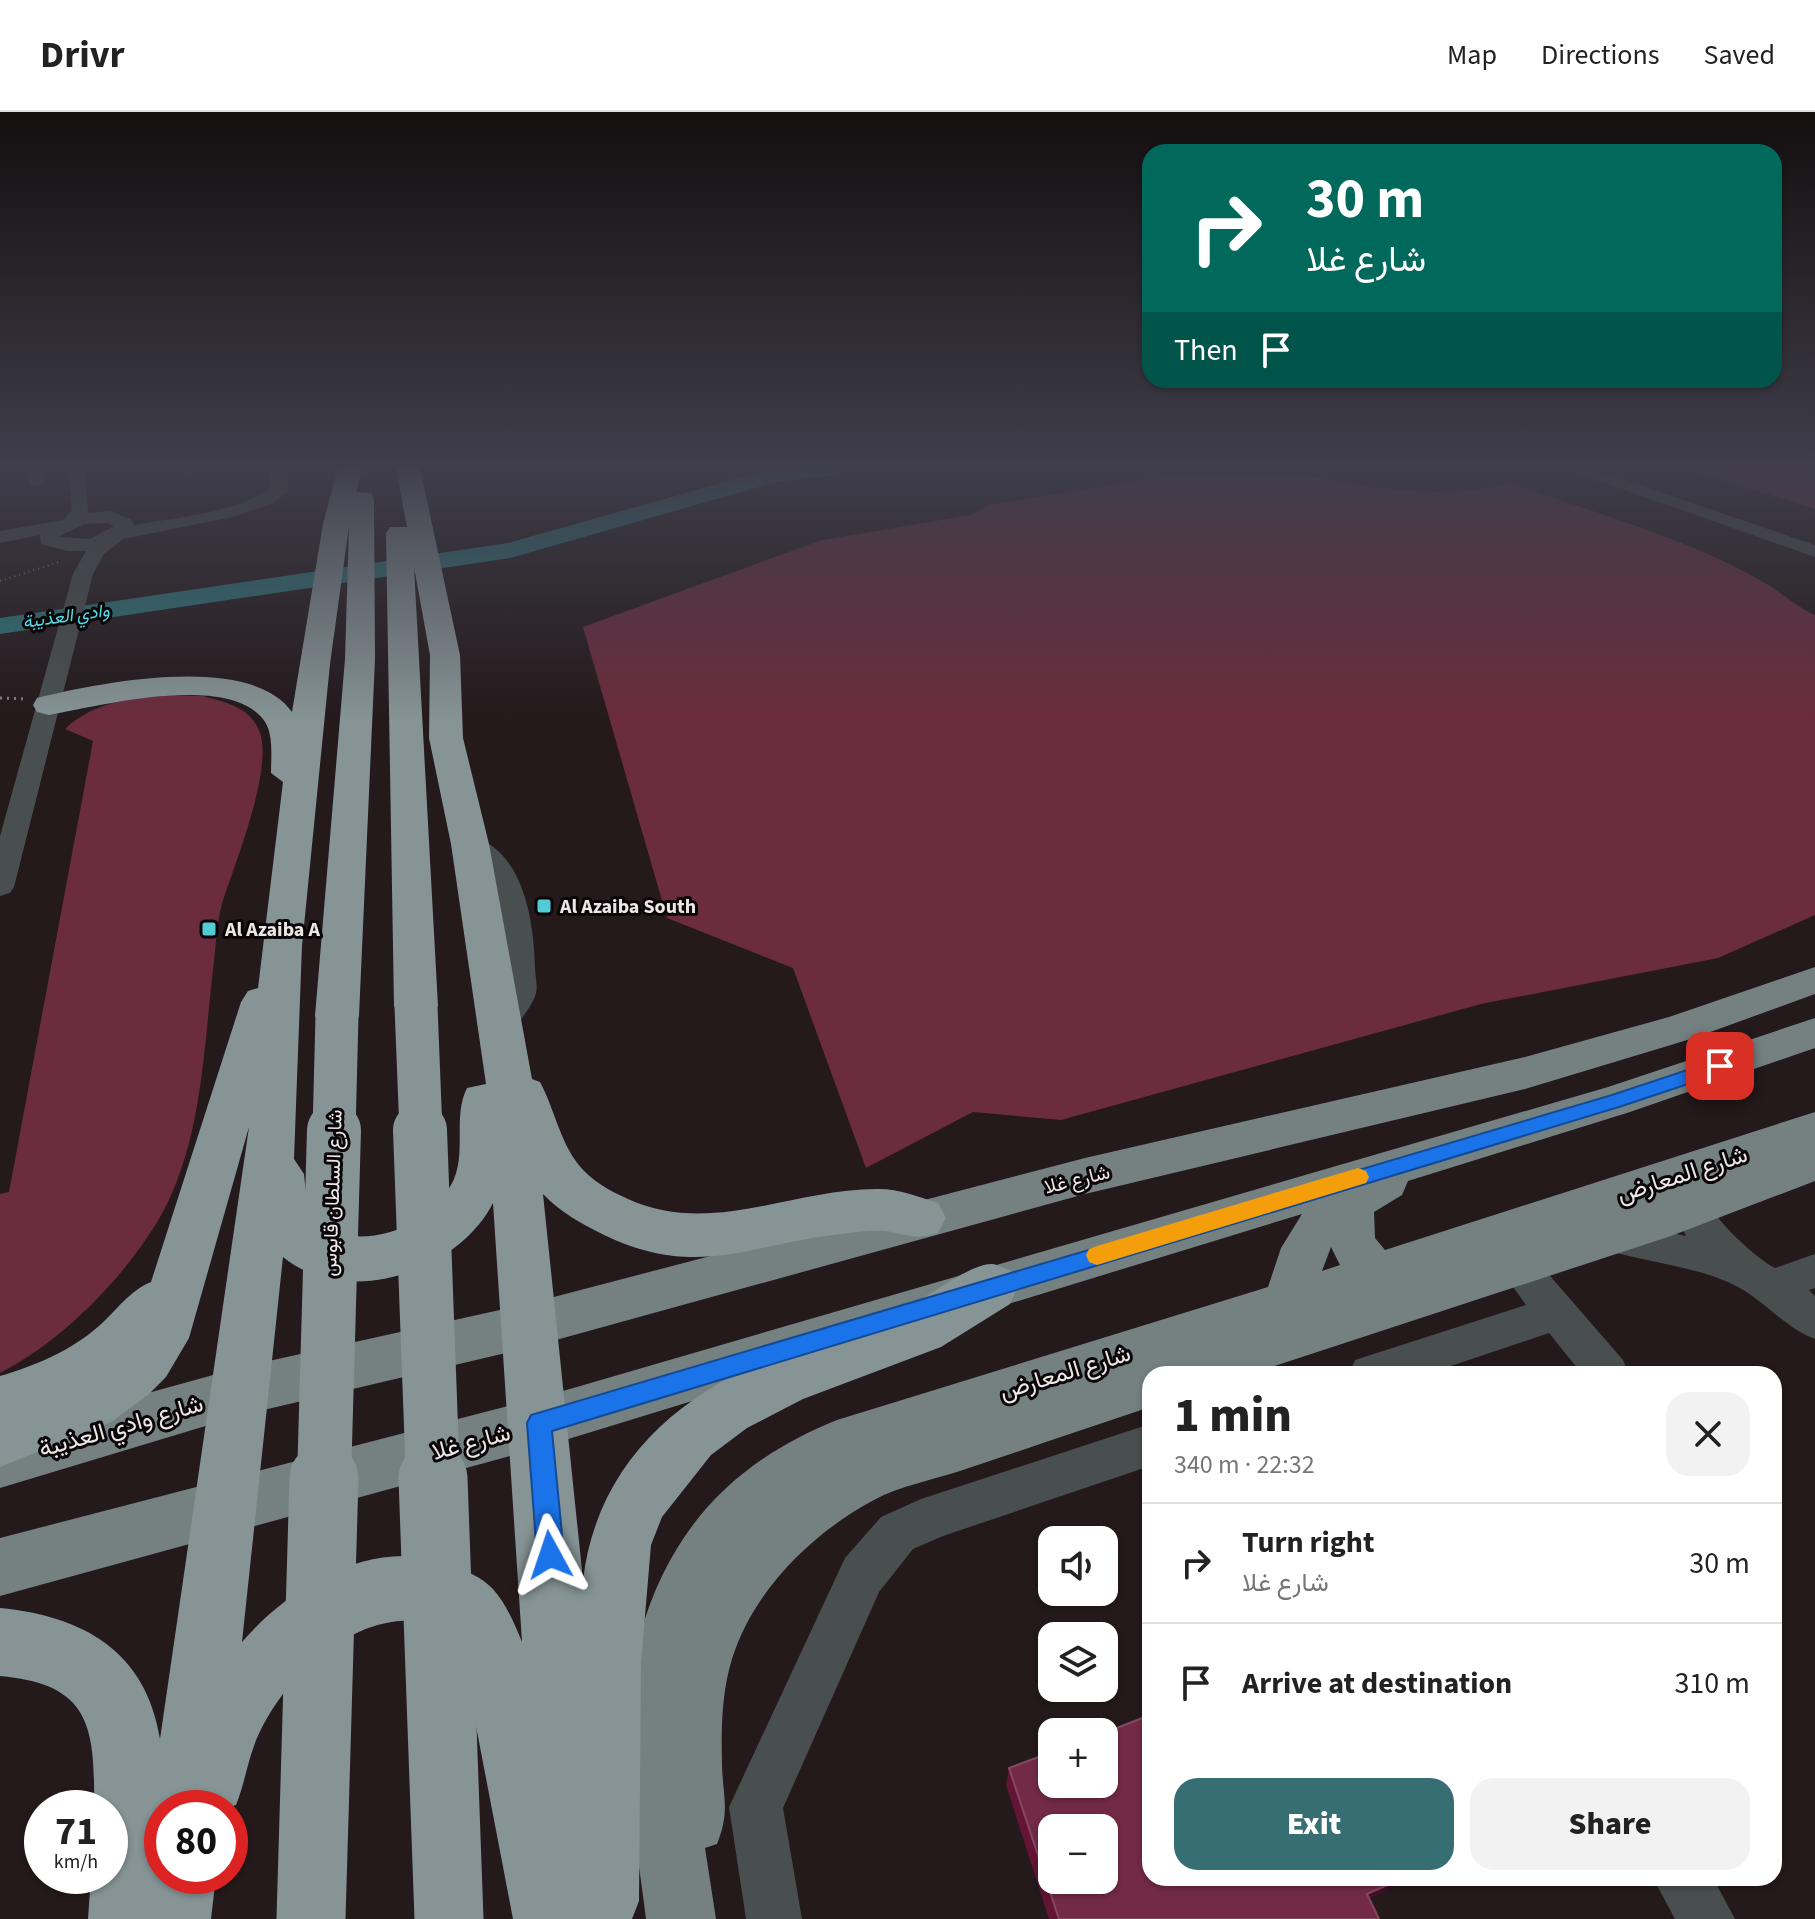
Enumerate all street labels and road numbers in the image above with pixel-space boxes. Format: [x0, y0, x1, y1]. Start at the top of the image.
street label: شارع السلطان قابوس [316, 1109, 350, 1277]
street label: شارع المعارض [1612, 1137, 1752, 1212]
street label: شارع غلا [1041, 1158, 1113, 1202]
street label: شارع المعارض [995, 1336, 1135, 1409]
street label: شارع وادي العذيبة [35, 1386, 208, 1468]
street label: شارع غلا [428, 1415, 514, 1470]

